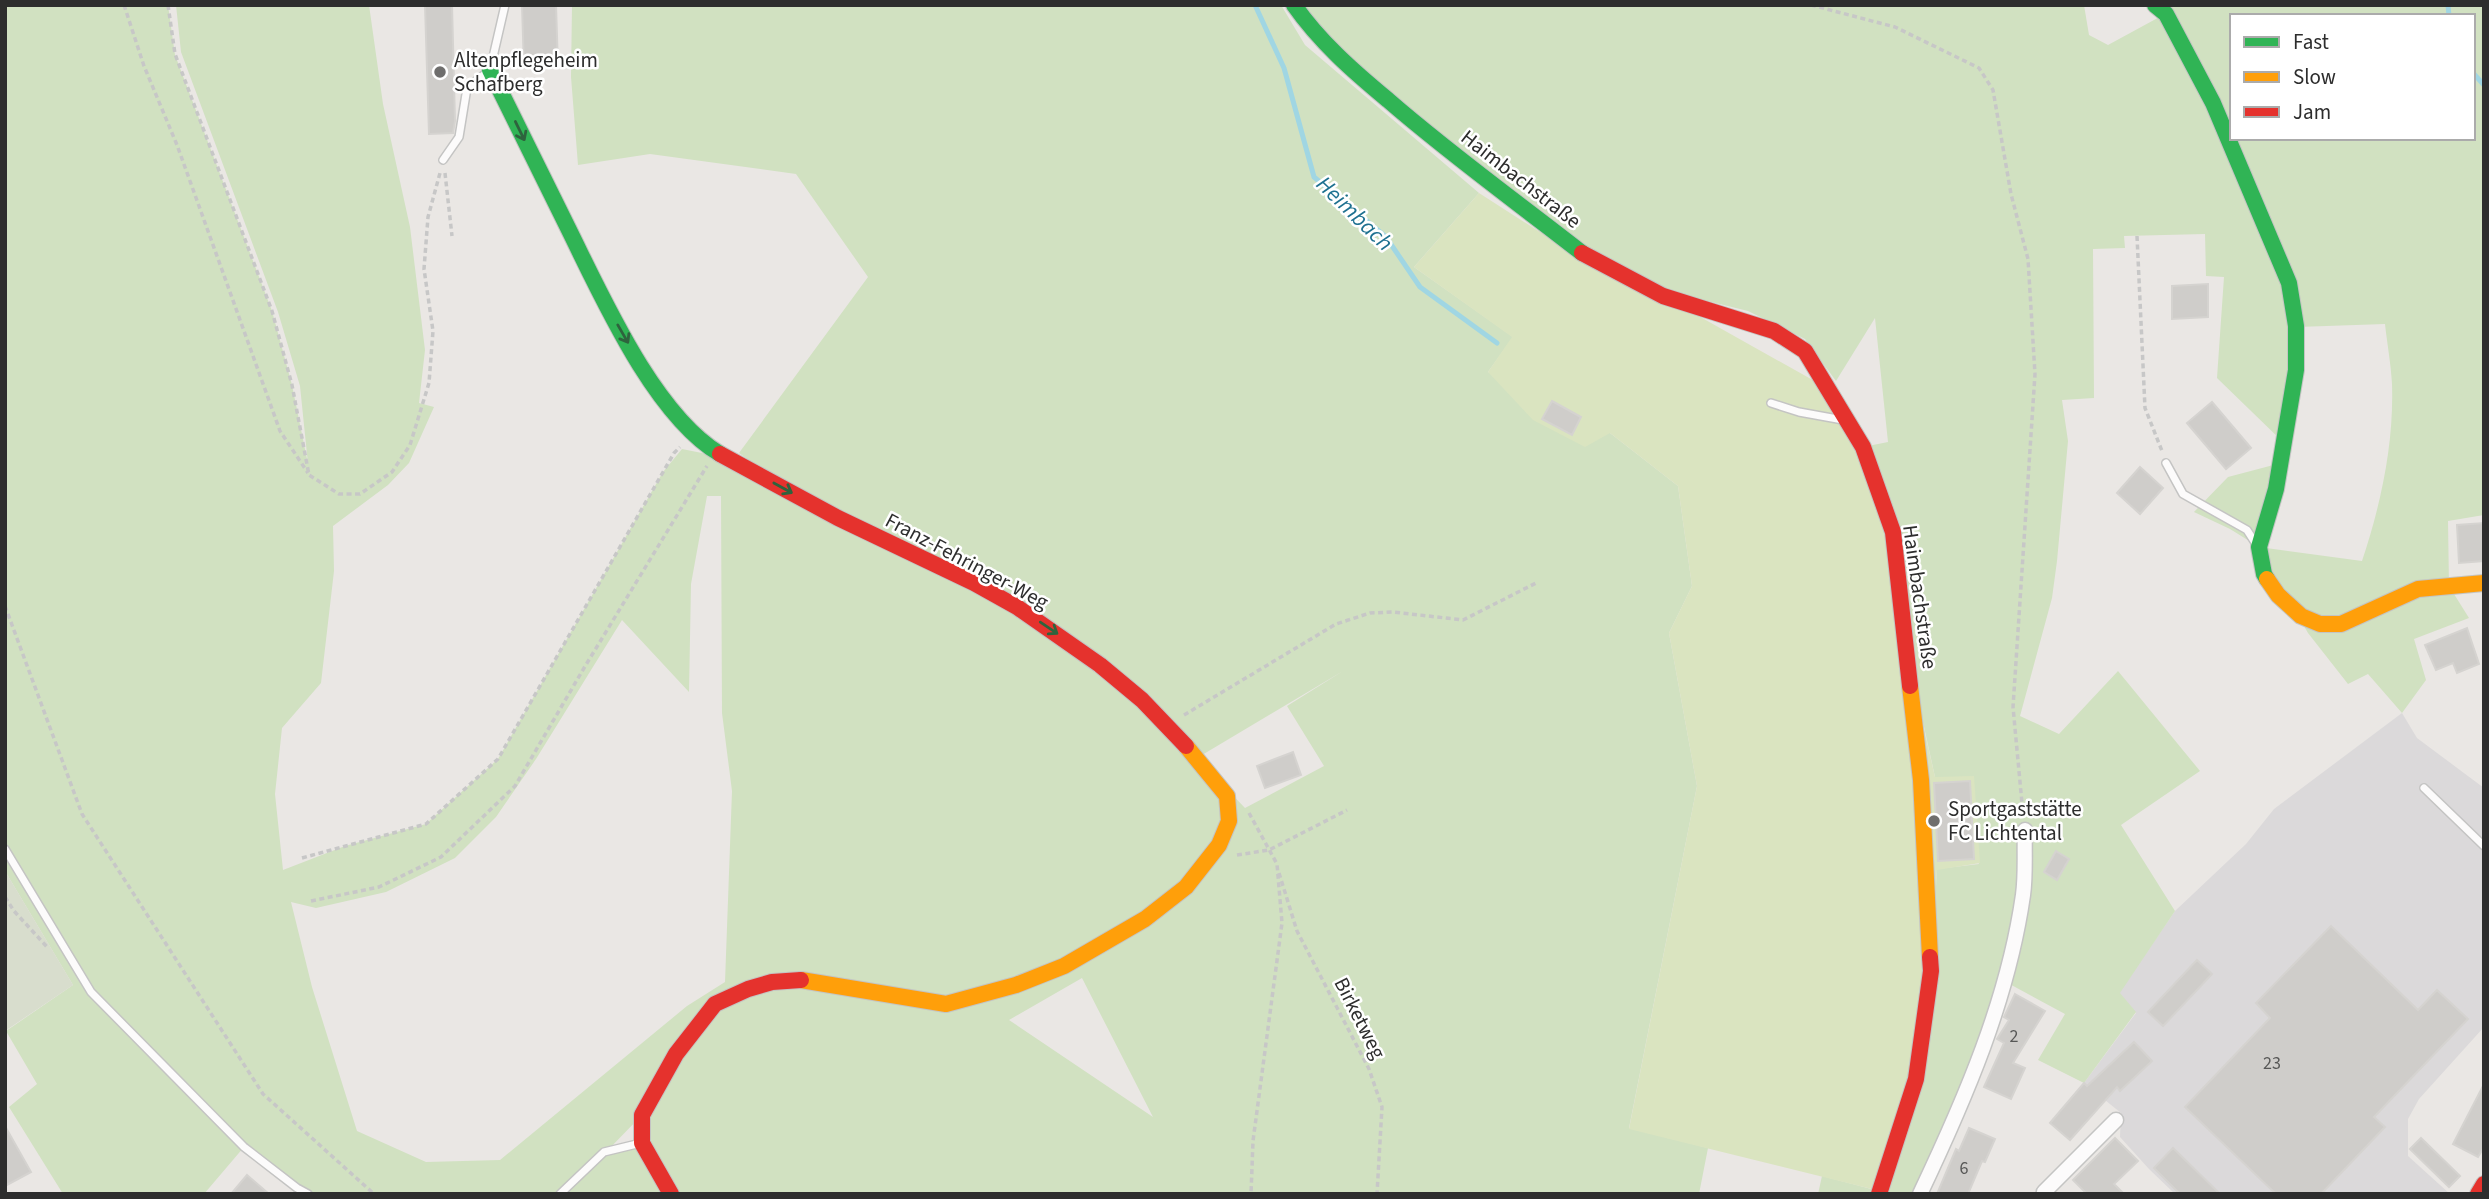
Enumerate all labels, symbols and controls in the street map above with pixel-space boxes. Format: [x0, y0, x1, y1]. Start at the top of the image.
legend [2230, 14, 2475, 140]
text: Fast [2293, 27, 2329, 57]
place label: Altenpflegeheim Schafberg [454, 45, 598, 99]
text: Slow [2293, 62, 2336, 92]
marker: Altenpflegeheim Schafberg [432, 64, 448, 80]
text: Jam [2293, 97, 2331, 127]
one-way arrow [513, 120, 527, 141]
street label: Haimbachstraße [1455, 123, 1587, 235]
water label: Heimbach [1309, 168, 1401, 259]
one-way arrow [616, 323, 630, 343]
one-way arrow [772, 481, 792, 495]
street label: Franz-Fehringer-Weg [880, 505, 1054, 617]
street label: Haimbachstraße [1895, 523, 1945, 671]
one-way arrow [1039, 621, 1058, 635]
place label: Sportgaststätte FC Lichtental [1948, 794, 2082, 848]
marker: Sportgaststätte FC Lichtental [1926, 813, 1942, 829]
street label: Birketweg [1327, 972, 1394, 1064]
house number: 2 [2010, 1024, 2019, 1049]
house number: 23 [2263, 1051, 2281, 1076]
house number: 6 [1960, 1156, 1969, 1181]

